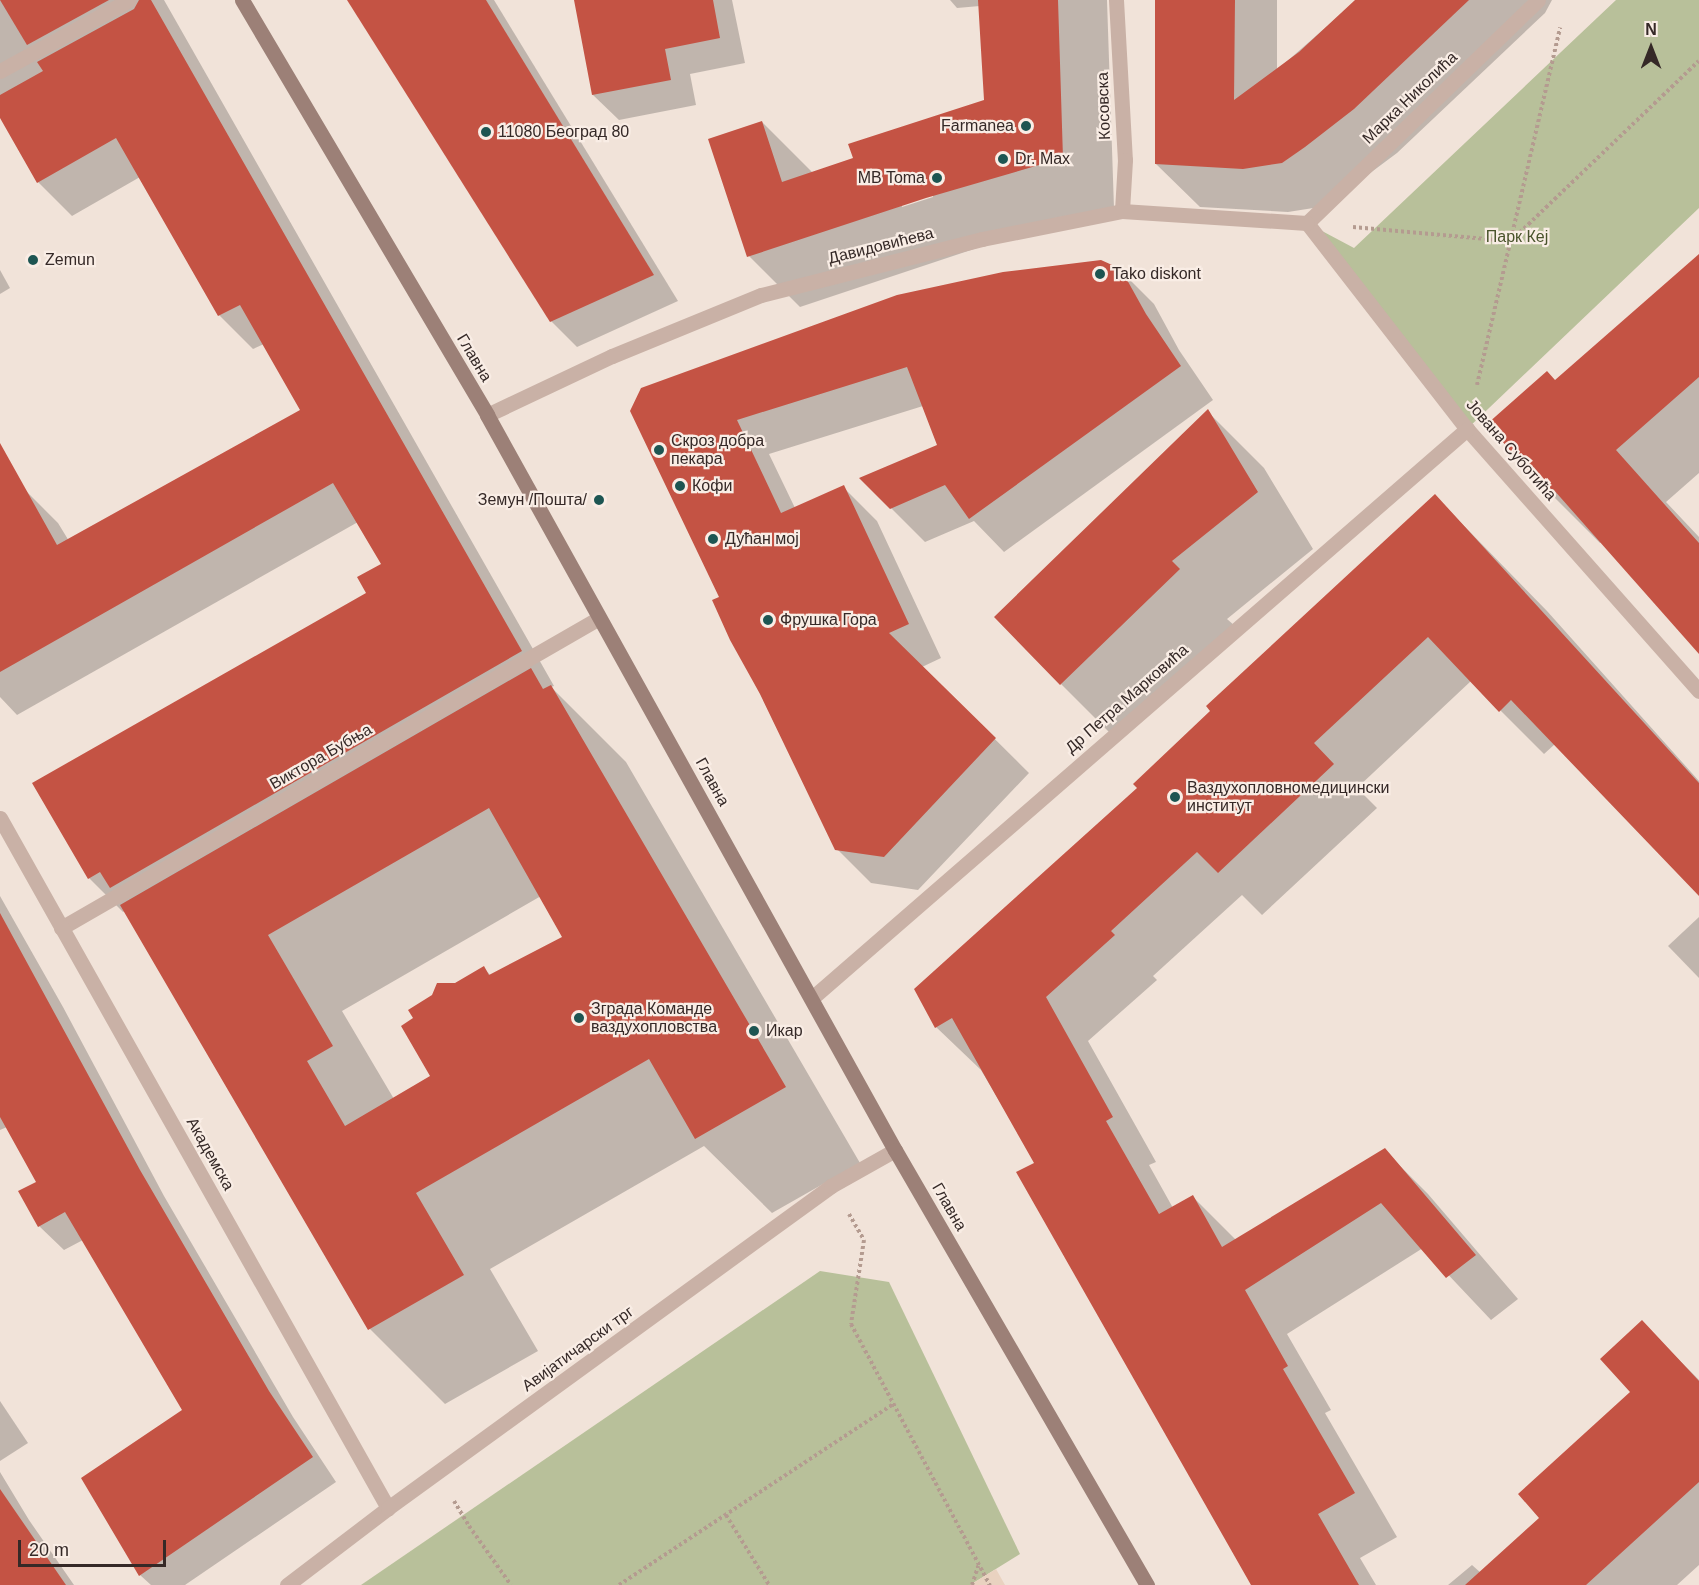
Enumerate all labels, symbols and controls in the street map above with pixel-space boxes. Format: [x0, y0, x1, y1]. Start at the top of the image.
north arrow [1621, 18, 1681, 78]
text: N [1645, 21, 1657, 38]
street label: Марка Николића [1359, 48, 1461, 148]
street label: Косовска [1093, 72, 1115, 140]
place label: Farmanea [941, 116, 1014, 136]
marker: Farmanea [1019, 119, 1033, 133]
place label: 11080 Београд 80 [498, 122, 629, 142]
marker: 11080 Београд 80 [479, 125, 493, 139]
place label: Dr. Max [1015, 149, 1070, 169]
marker: Dr. Max [996, 152, 1010, 166]
place label: MB Toma [857, 168, 925, 188]
marker: MB Toma [930, 171, 944, 185]
street label: Давидовићева [826, 224, 936, 268]
park label: Парк Кеј [1486, 227, 1548, 247]
place label: Zemun [45, 250, 95, 270]
marker: Zemun [26, 253, 40, 267]
place label: Tako diskont [1112, 264, 1201, 284]
marker: Tako diskont [1093, 267, 1107, 281]
street label: Главна [452, 331, 496, 385]
street label: Јована Суботића [1462, 395, 1560, 505]
place label: Скроз добра пекара [671, 431, 764, 469]
marker: Скроз добра пекара [652, 443, 666, 457]
place label: Кофи [692, 476, 732, 496]
marker: Кофи [673, 479, 687, 493]
place label: Земун /Пошта/ [478, 490, 587, 510]
marker: Земун /Пошта/ [592, 493, 606, 507]
place label: Дућан мој [725, 529, 799, 549]
marker: Дућан мој [706, 532, 720, 546]
place label: Фрушка Гора [780, 610, 877, 630]
marker: Фрушка Гора [761, 613, 775, 627]
street label: Др Петра Марковића [1062, 641, 1192, 757]
street label: Виктора Бубња [267, 720, 375, 794]
street label: Главна [691, 755, 733, 809]
place label: Ваздухопловномедицински институт [1187, 778, 1389, 816]
marker: Ваздухопловномедицински институт [1168, 790, 1182, 804]
place label: Зграда Команде ваздухопловства [591, 999, 717, 1037]
marker: Зграда Команде ваздухопловства [572, 1011, 586, 1025]
place label: Икар [766, 1021, 803, 1041]
marker: Икар [747, 1024, 761, 1038]
street label: Академска [182, 1114, 238, 1194]
street label: Главна [928, 1180, 970, 1234]
street label: Авијатичарски трг [519, 1302, 637, 1396]
scale bar [21, 1528, 170, 1566]
text: 20 m [29, 1540, 69, 1560]

